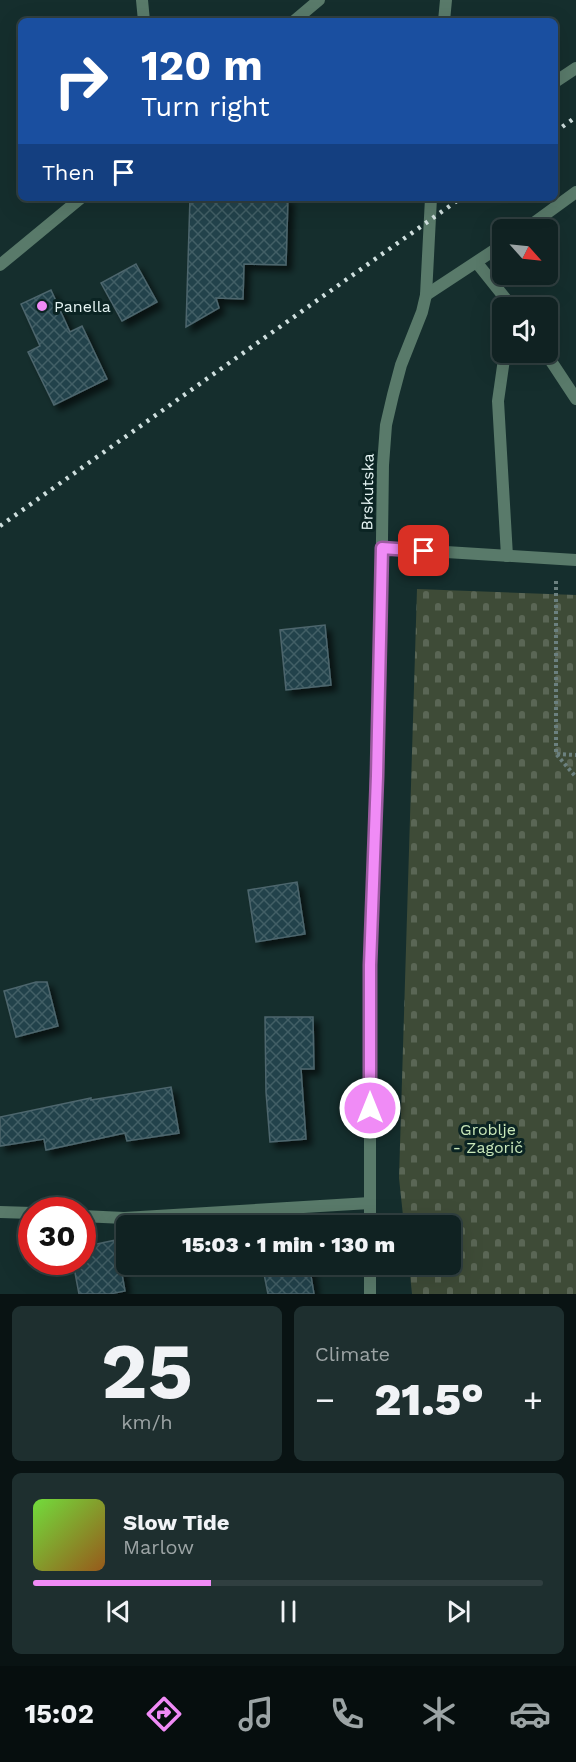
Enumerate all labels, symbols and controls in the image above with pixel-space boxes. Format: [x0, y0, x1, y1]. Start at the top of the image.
text: 120 m [141, 41, 263, 90]
icon: right [42, 42, 120, 120]
text: Turn right [141, 91, 270, 123]
icon: arrive [107, 156, 140, 189]
text: Then [42, 160, 95, 185]
north arrow [492, 219, 558, 285]
map controls [492, 219, 558, 363]
place label: Panella [54, 297, 111, 316]
button: sound [492, 297, 558, 363]
marker: Panella [35, 299, 49, 313]
street label: Brskutska [357, 453, 378, 531]
pin [398, 525, 449, 576]
icon: arrive [407, 534, 440, 567]
position arrow [338, 1076, 402, 1140]
park label: Groblje - Zagorič [453, 1120, 523, 1157]
speed limit sign: 30 [18, 1197, 96, 1275]
text: 15:03 · 1 min · 130 m [182, 1232, 395, 1257]
text: 25 [101, 1325, 193, 1417]
text: Climate [315, 1342, 390, 1366]
text: 21.5° [374, 1373, 484, 1426]
text: − [315, 1380, 335, 1419]
text: + [523, 1380, 543, 1419]
text: km/h [121, 1410, 173, 1434]
text: Slow Tide [123, 1510, 230, 1535]
text: Marlow [123, 1535, 194, 1559]
icon: previous [102, 1595, 135, 1628]
icon: pause [272, 1595, 305, 1628]
icon: next [442, 1595, 475, 1628]
icon: directions [143, 1693, 185, 1735]
icon: music [235, 1693, 277, 1735]
icon: phone [326, 1693, 368, 1735]
icon: climate [418, 1693, 460, 1735]
icon: car [509, 1693, 551, 1735]
text: 15:02 [25, 1698, 94, 1730]

